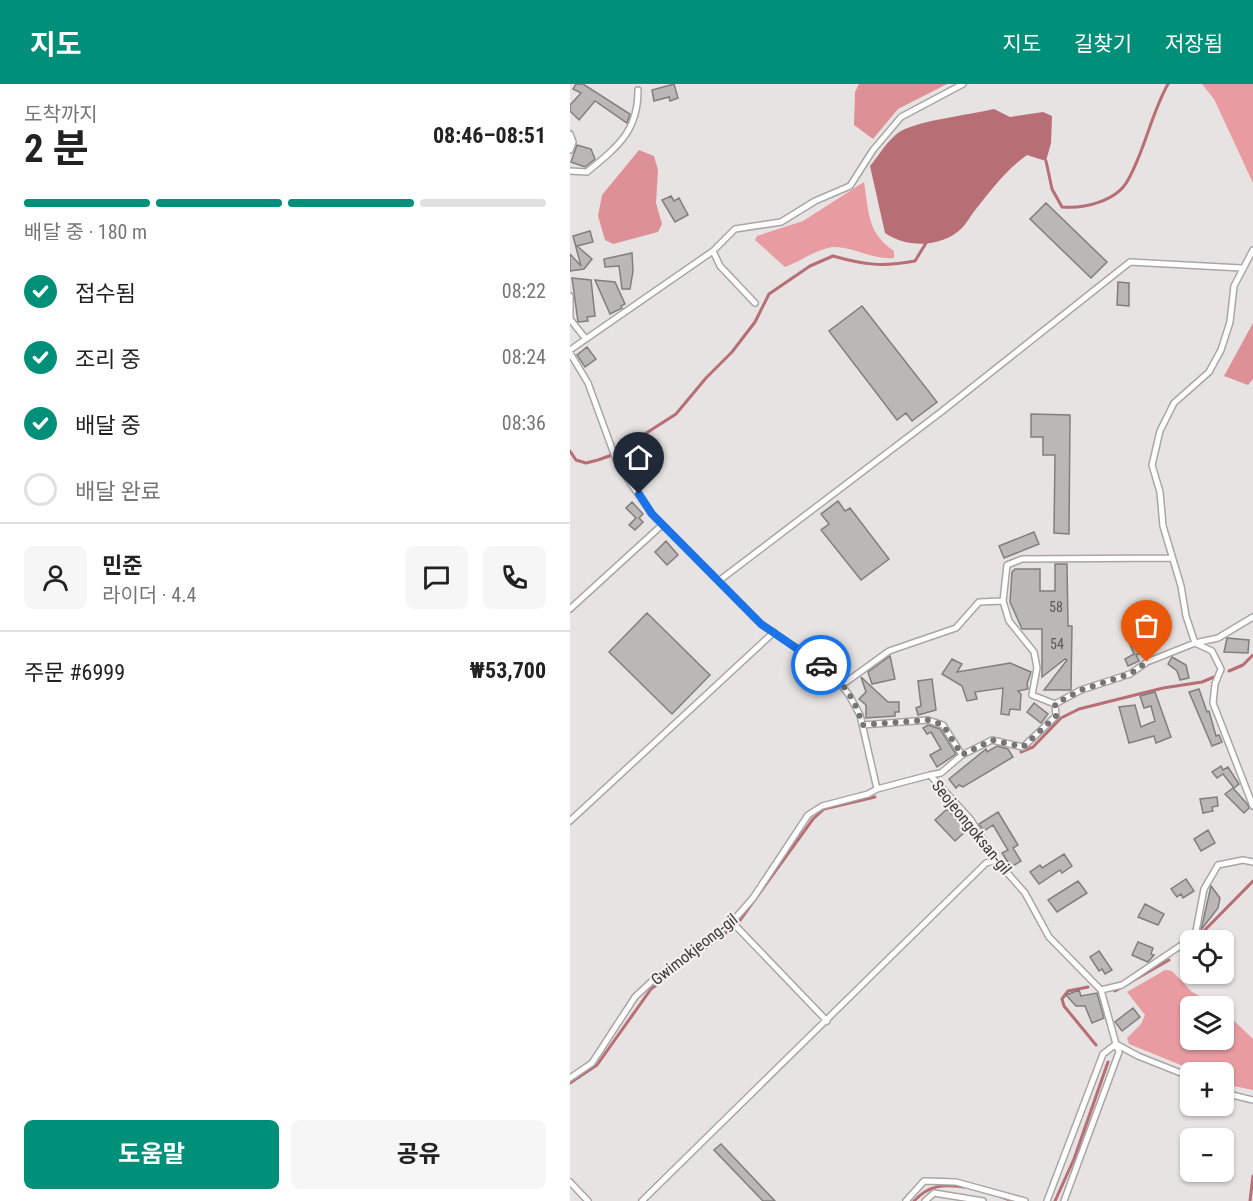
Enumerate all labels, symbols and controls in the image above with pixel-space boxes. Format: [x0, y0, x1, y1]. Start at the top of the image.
text: 지도 [30, 28, 82, 61]
text: 지도 [1002, 32, 1041, 56]
text: 길찾기 [1074, 32, 1132, 56]
text: 저장됨 [1165, 32, 1223, 56]
text: 도착까지 [24, 102, 98, 126]
text: 08:46–08:51 [433, 123, 546, 148]
text: 2 분 [24, 126, 89, 172]
text: 배달 중 · 180 m [24, 220, 147, 244]
icon: check [24, 275, 57, 308]
text: 08:22 [502, 279, 546, 303]
text: 접수됨 [75, 281, 136, 306]
icon: check [24, 341, 57, 374]
text: 08:24 [502, 345, 546, 369]
text: 조리 중 [75, 347, 141, 372]
icon: check [24, 407, 57, 440]
text: 08:36 [502, 411, 546, 435]
text: 배달 중 [75, 413, 141, 438]
pin [613, 432, 664, 494]
icon: home [622, 441, 655, 474]
text: 배달 완료 [75, 479, 161, 504]
button: person [24, 546, 87, 609]
button: chat [405, 546, 468, 609]
button: phone [483, 546, 546, 609]
text: 민준 [102, 553, 142, 578]
text: 라이더 · 4.4 [102, 583, 196, 607]
house number: 58 [1049, 599, 1063, 615]
pin [1121, 600, 1172, 662]
icon: bag [1130, 609, 1163, 642]
courier [791, 635, 851, 695]
house number: 54 [1050, 636, 1064, 652]
icon: car [805, 649, 838, 682]
text: ₩53,700 [470, 658, 546, 683]
text: 주문 #6999 [24, 660, 125, 685]
street label: Seojeongoksan-gil [928, 776, 1015, 878]
street label: Gwimokjeong-gil [647, 910, 741, 989]
map controls [1180, 930, 1234, 1182]
button: locate [1180, 930, 1234, 984]
button: layers [1180, 996, 1234, 1050]
button: + [1180, 1062, 1234, 1116]
button: 도움말 [24, 1120, 279, 1189]
button: 공유 [291, 1120, 546, 1189]
button: − [1180, 1128, 1234, 1182]

